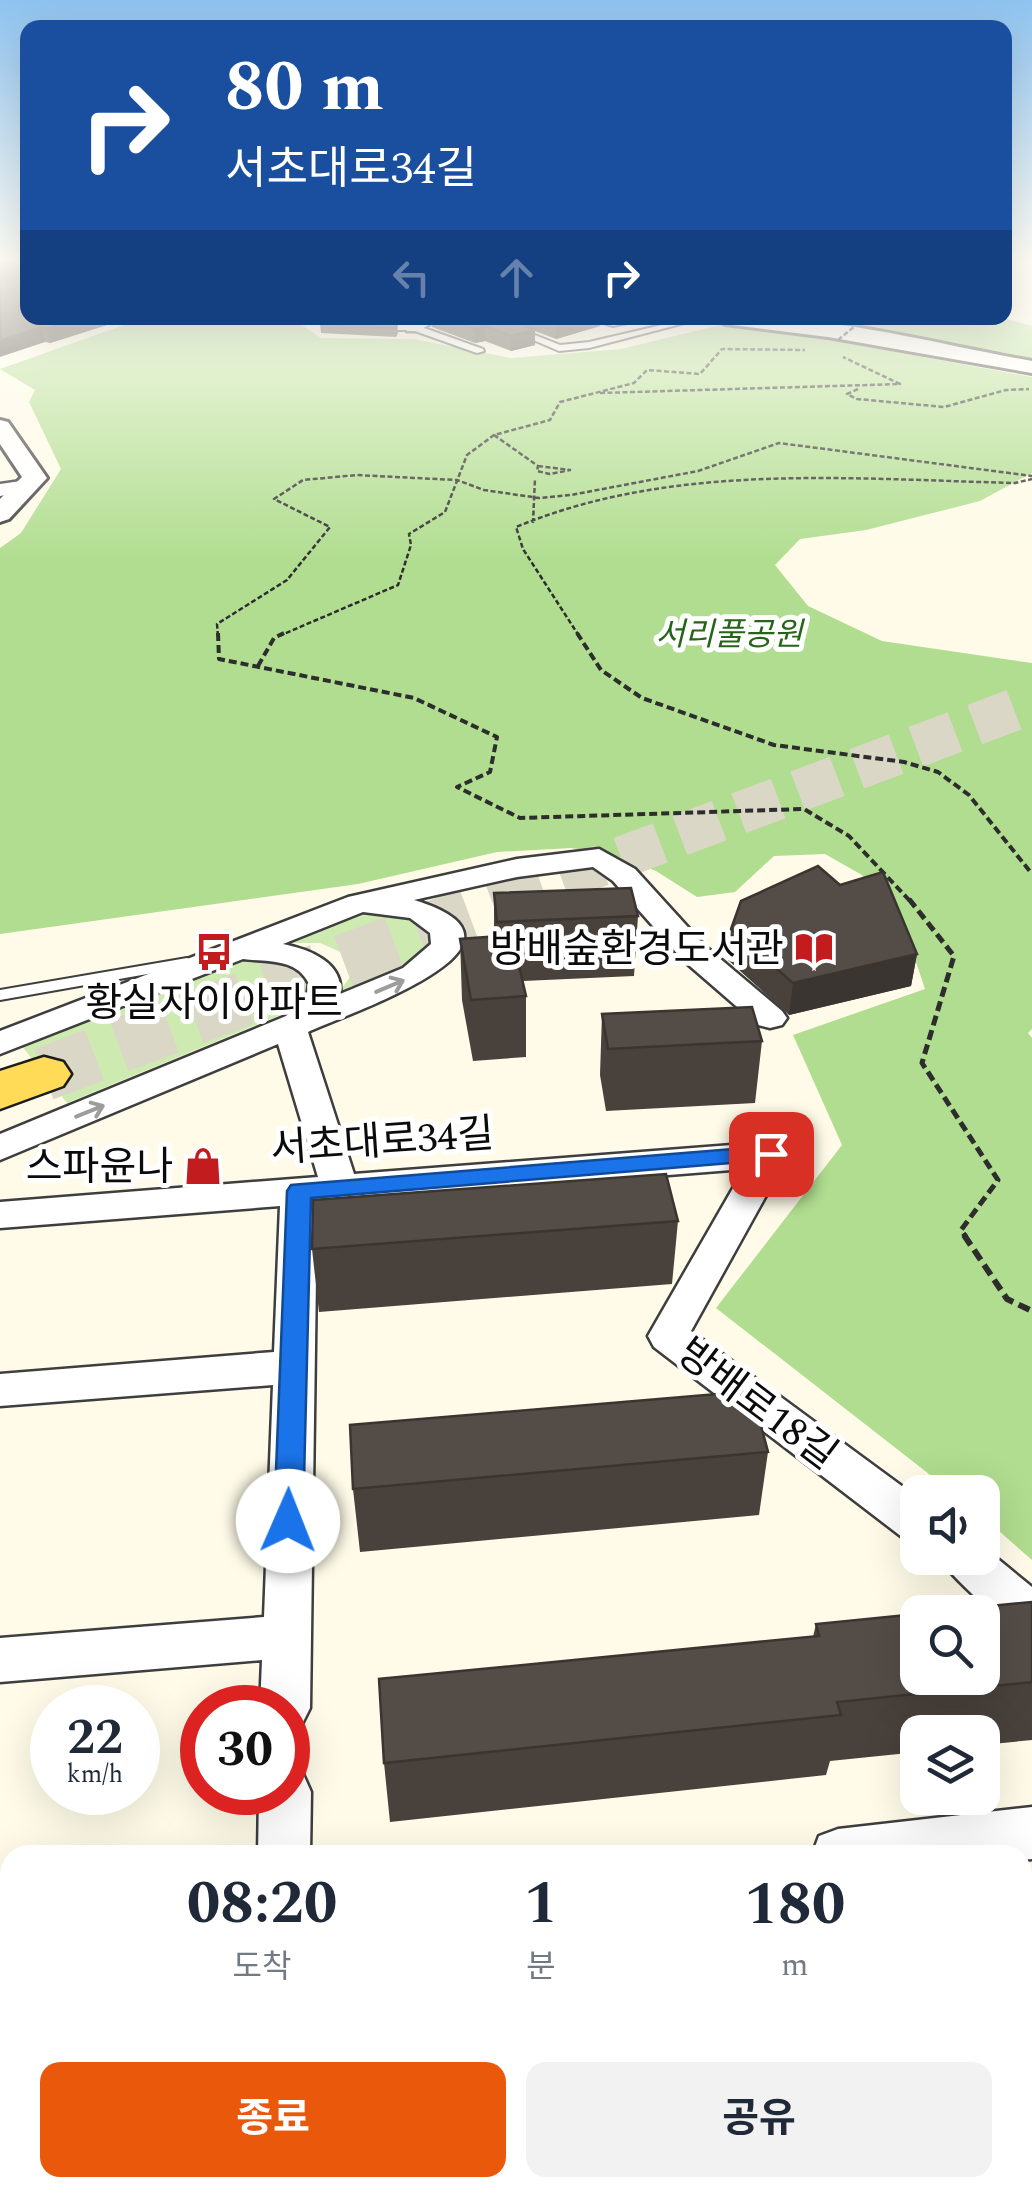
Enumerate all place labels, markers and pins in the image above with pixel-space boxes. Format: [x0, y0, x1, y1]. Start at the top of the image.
place label: 방배숲환경도서관 [490, 920, 784, 981]
library icon: 방배숲환경도서관 [793, 927, 835, 969]
bus stop icon: 황실자이아파트 [193, 931, 235, 973]
place label: 황실자이아파트 [85, 974, 343, 1035]
pin [729, 1112, 814, 1197]
place label: 스파윤나 [26, 1138, 173, 1199]
shop icon: 스파윤나 [182, 1145, 224, 1187]

